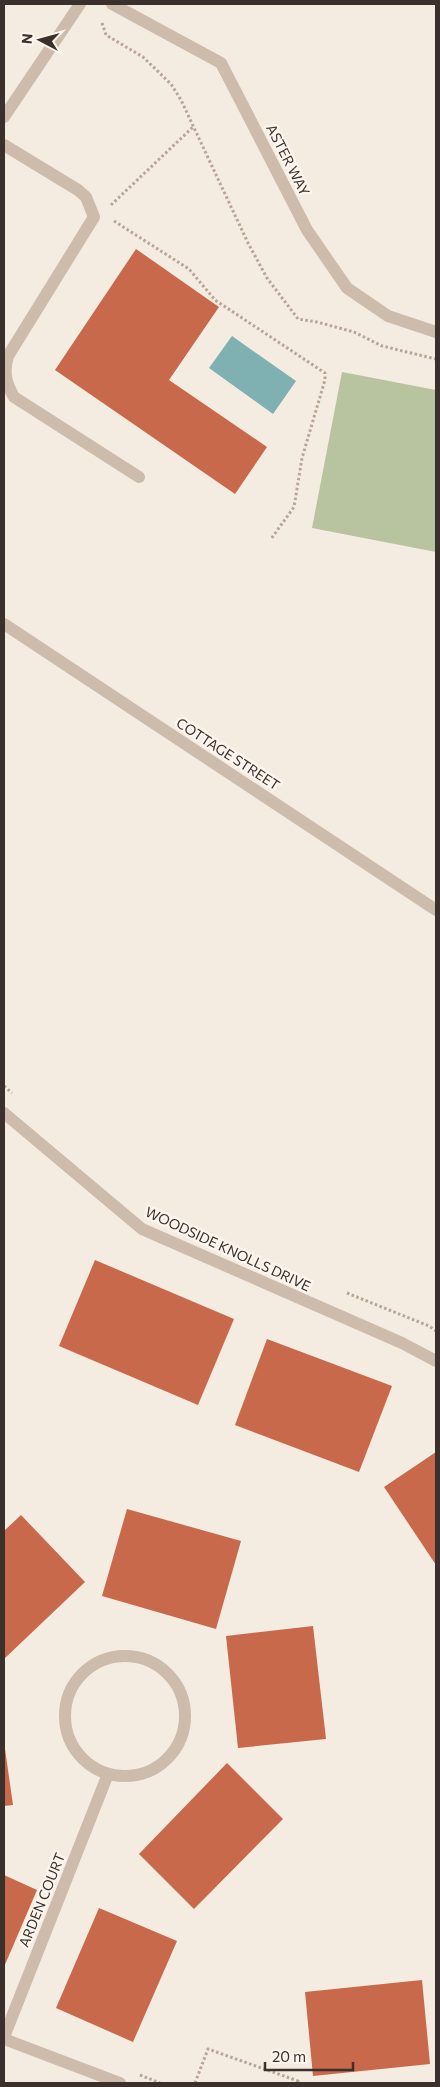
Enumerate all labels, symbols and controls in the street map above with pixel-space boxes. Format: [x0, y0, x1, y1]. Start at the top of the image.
north arrow [15, 15, 65, 65]
text: N [18, 32, 36, 45]
street label: ASTER WAY [263, 121, 314, 198]
street label: COTTAGE STREET [173, 714, 283, 793]
street label: WOODSIDE KNOLLS DRIVE [143, 1203, 314, 1294]
street label: ARDEN COURT [15, 1850, 68, 1949]
scale bar [265, 2040, 352, 2072]
text: 20 m [272, 2047, 306, 2065]

